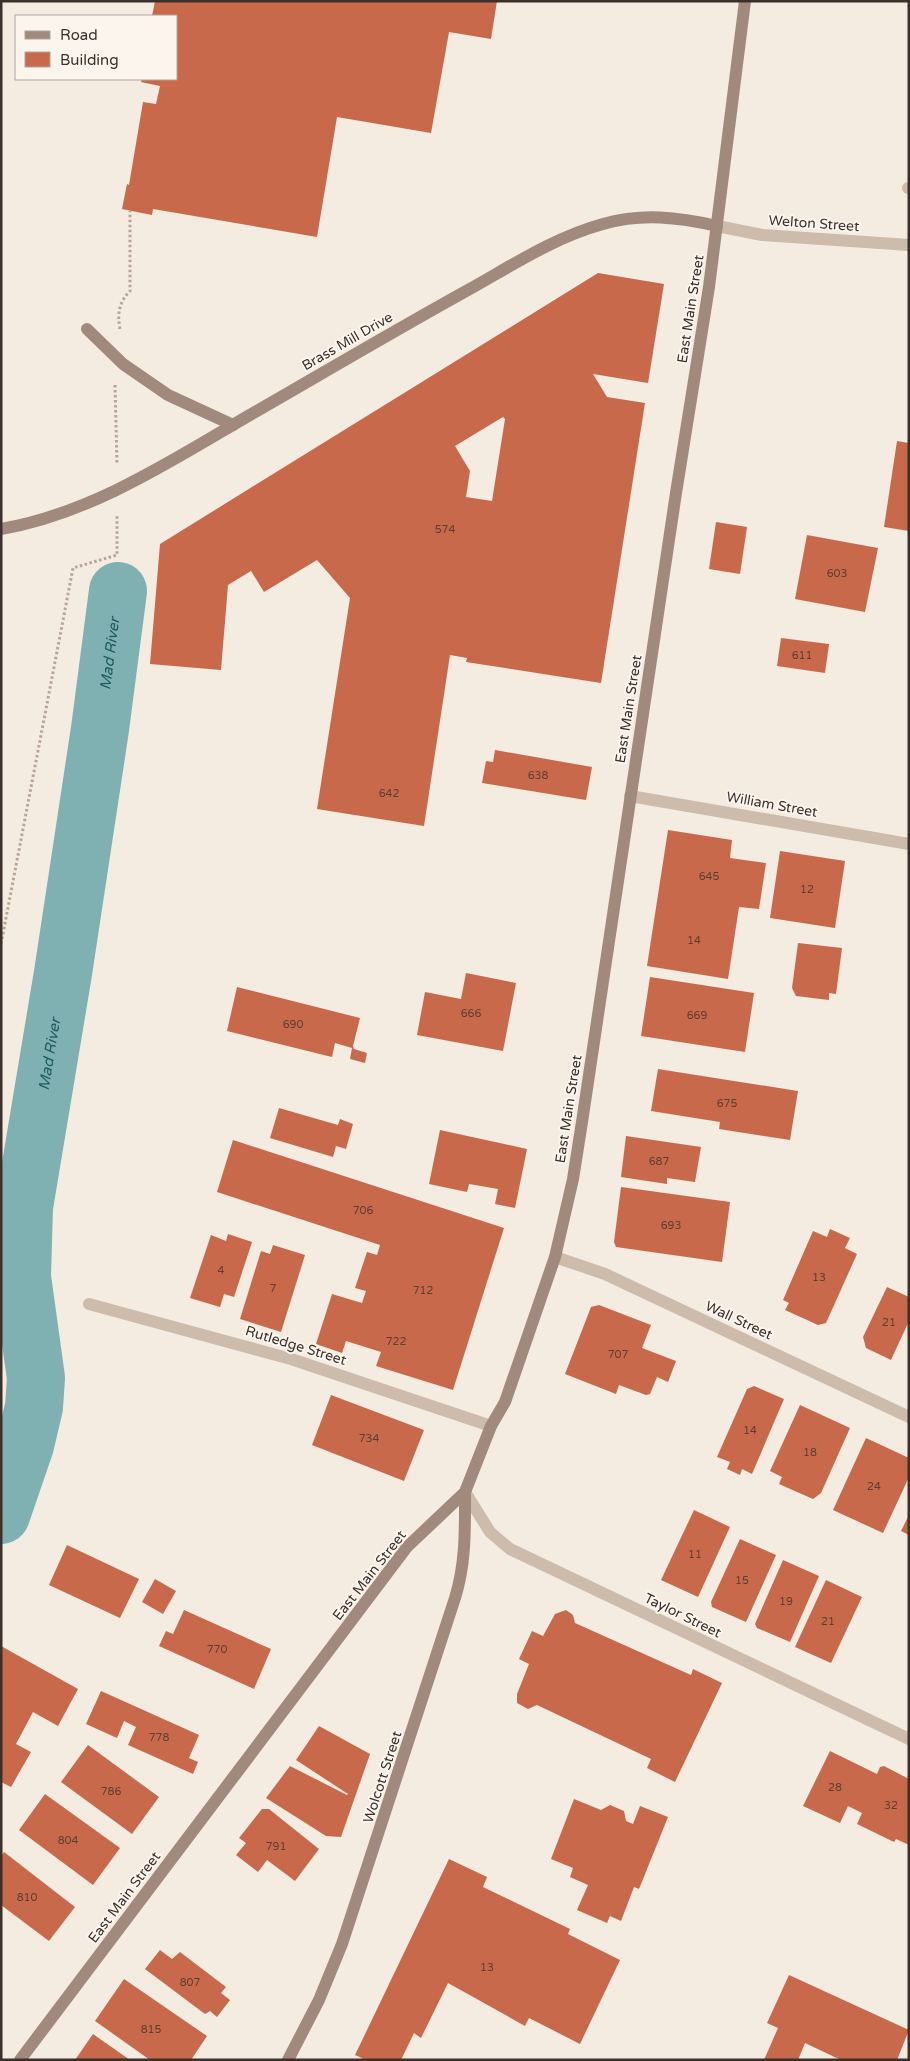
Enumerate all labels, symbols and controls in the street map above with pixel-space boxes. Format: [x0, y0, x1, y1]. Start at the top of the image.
legend [15, 15, 178, 80]
text: Road [60, 26, 98, 44]
text: Building [60, 51, 119, 69]
street label: Welton Street [768, 212, 861, 235]
street label: East Main Street [674, 253, 708, 364]
street label: Brass Mill Drive [299, 309, 396, 374]
house number: 574 [435, 523, 455, 536]
house number: 603 [827, 567, 847, 580]
water label: Mad River [96, 614, 124, 691]
house number: 611 [792, 649, 812, 662]
street label: East Main Street [612, 653, 646, 764]
house number: 638 [528, 769, 548, 782]
house number: 642 [379, 787, 399, 800]
street label: William Street [725, 788, 819, 821]
house number: 645 [699, 870, 719, 883]
house number: 12 [800, 883, 814, 896]
house number: 14 [687, 934, 701, 947]
house number: 666 [461, 1007, 481, 1020]
house number: 669 [687, 1009, 707, 1022]
water label: Mad River [35, 1015, 65, 1092]
house number: 690 [283, 1018, 303, 1031]
street label: East Main Street [552, 1053, 586, 1164]
house number: 675 [717, 1097, 737, 1110]
house number: 687 [649, 1155, 669, 1168]
house number: 706 [353, 1204, 373, 1217]
house number: 693 [661, 1219, 681, 1232]
house number: 4 [218, 1264, 225, 1277]
house number: 13 [812, 1271, 826, 1284]
house number: 7 [270, 1282, 277, 1295]
house number: 712 [413, 1284, 433, 1297]
street label: Wall Street [703, 1298, 776, 1344]
house number: 21 [882, 1316, 896, 1329]
street label: Rutledge Street [243, 1322, 349, 1369]
house number: 722 [386, 1335, 406, 1348]
house number: 707 [608, 1348, 628, 1361]
house number: 14 [743, 1424, 757, 1437]
house number: 734 [359, 1432, 379, 1445]
house number: 18 [803, 1446, 817, 1459]
house number: 24 [867, 1480, 881, 1493]
street label: East Main Street [329, 1526, 410, 1624]
house number: 11 [688, 1548, 702, 1561]
house number: 15 [735, 1574, 749, 1587]
street label: Taylor Street [641, 1589, 725, 1642]
house number: 19 [779, 1595, 793, 1608]
house number: 21 [821, 1615, 835, 1628]
house number: 770 [207, 1643, 227, 1656]
street label: Wolcott Street [360, 1728, 406, 1825]
house number: 778 [149, 1731, 169, 1744]
house number: 28 [828, 1781, 842, 1794]
house number: 786 [101, 1785, 121, 1798]
house number: 32 [884, 1799, 898, 1812]
house number: 804 [58, 1834, 78, 1847]
house number: 791 [266, 1840, 286, 1853]
street label: East Main Street [85, 1848, 164, 1946]
house number: 810 [17, 1891, 37, 1904]
house number: 13 [480, 1961, 494, 1974]
house number: 807 [180, 1976, 200, 1989]
house number: 815 [141, 2023, 161, 2036]

